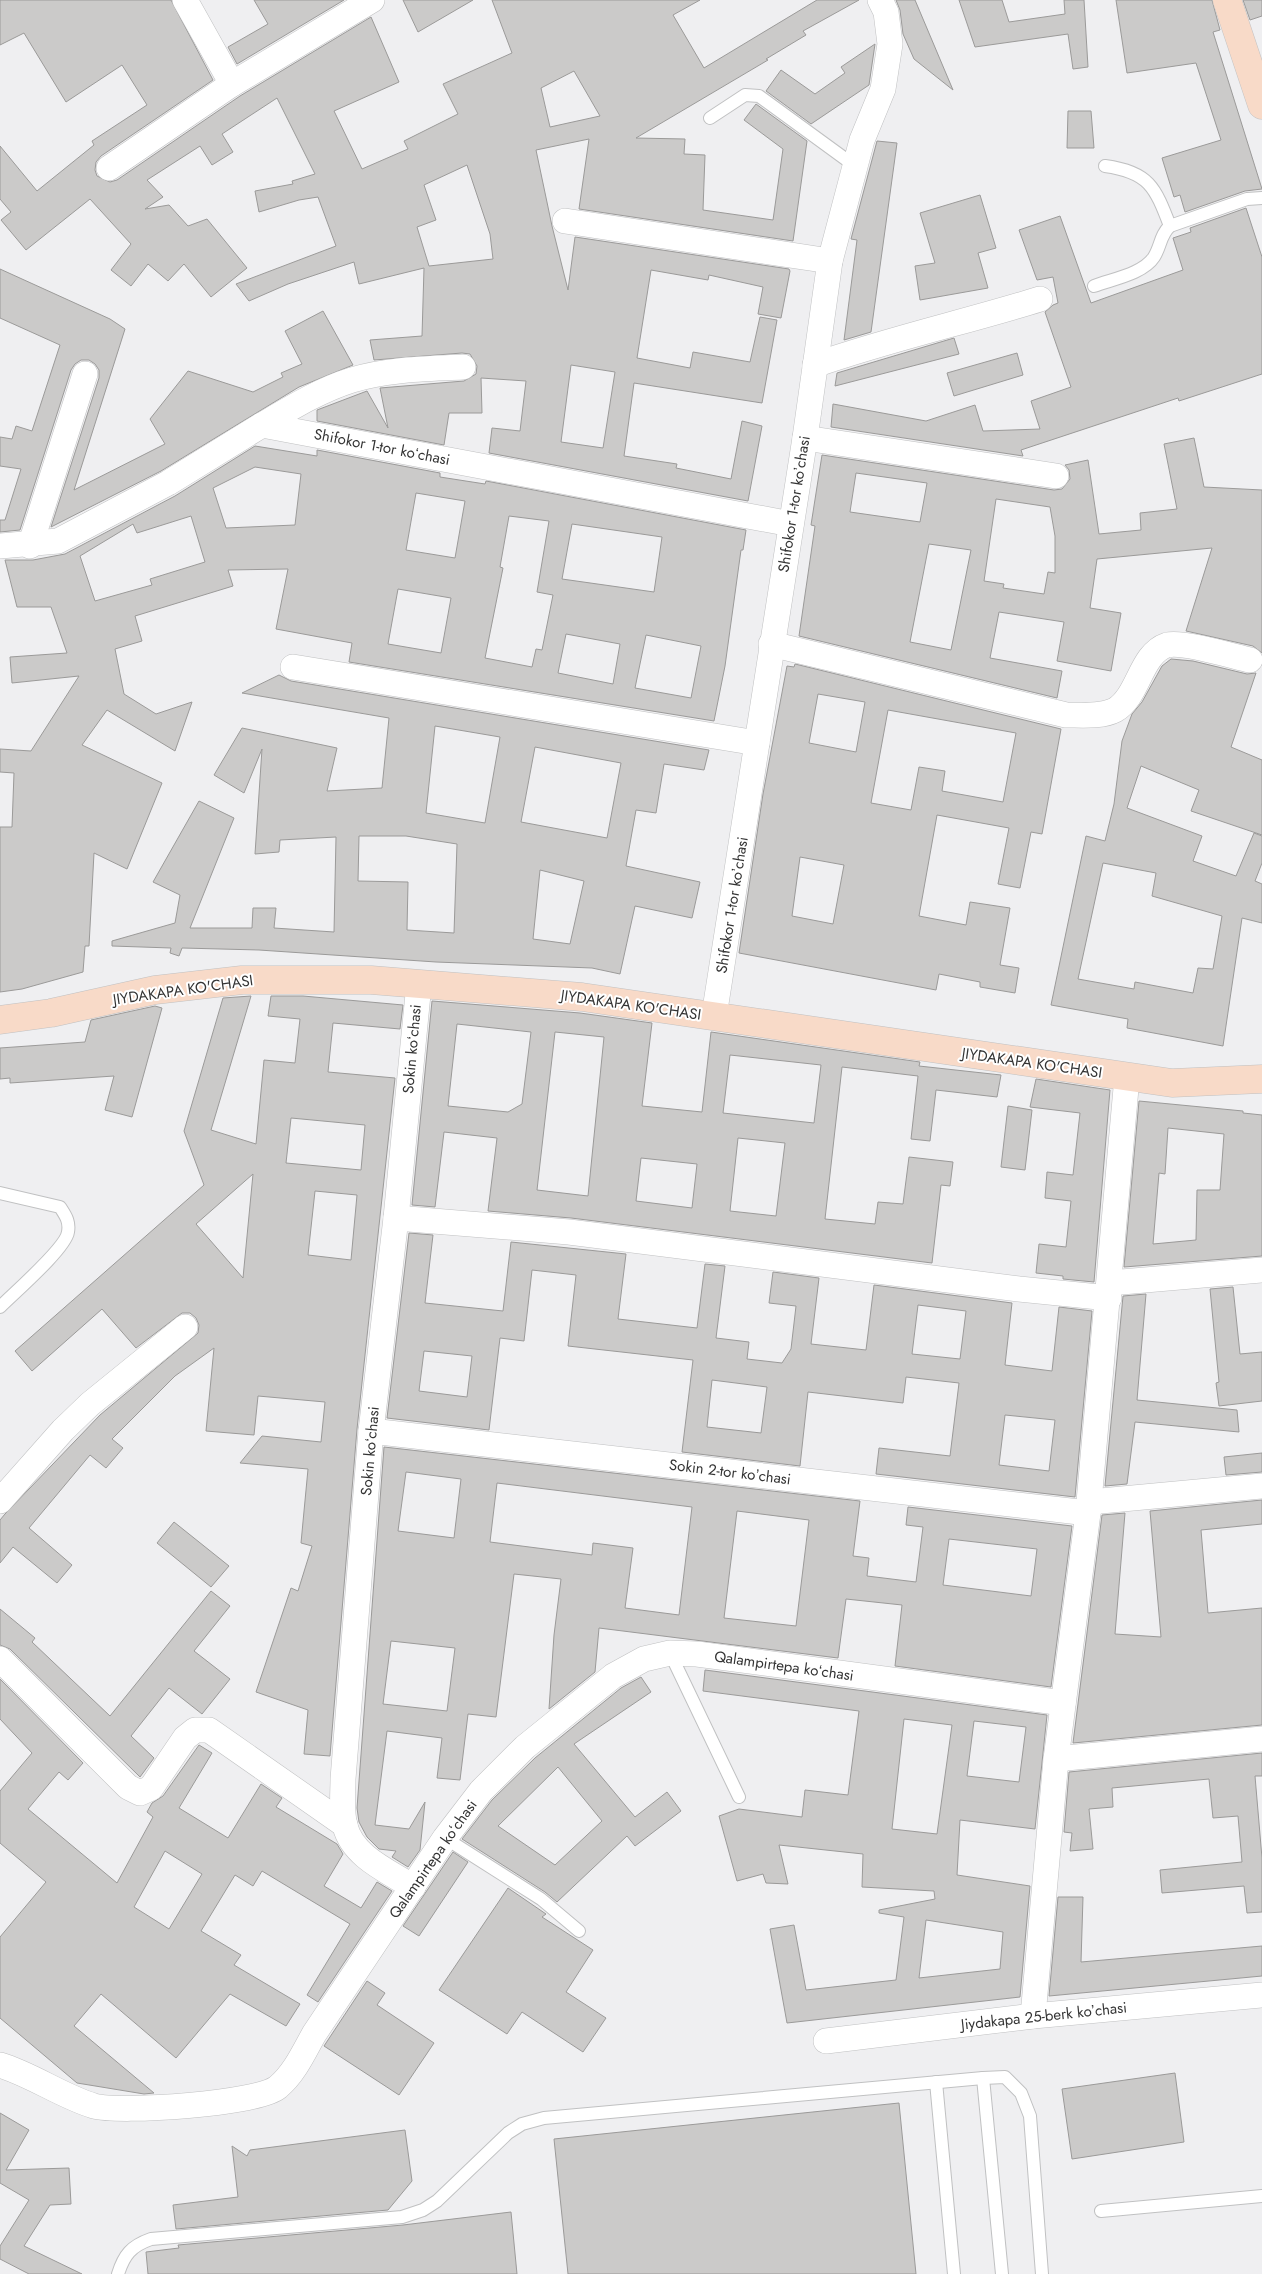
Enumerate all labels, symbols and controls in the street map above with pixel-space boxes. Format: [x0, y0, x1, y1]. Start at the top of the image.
street label: Shifokor 1-tor koʻchasi [312, 423, 452, 471]
street label: Shifokor 1-tor koʼchasi [772, 434, 816, 574]
street label: Shifokor 1-tor koʼchasi [710, 835, 754, 975]
street label: JIYDAKAPA KO'CHASI [109, 969, 255, 1011]
street label: JIYDAKAPA KO'CHASI [557, 984, 703, 1026]
street label: Sokin koʻchasi [397, 1004, 427, 1094]
street label: JIYDAKAPA KO'CHASI [958, 1042, 1104, 1084]
street label: Sokin koʻchasi [355, 1406, 385, 1496]
street label: Sokin 2-tor koʼchasi [668, 1454, 792, 1490]
street label: Qalampirtepa koʻchasi [713, 1645, 855, 1687]
street label: Qalampirtepa koʻchasi [384, 1795, 482, 1923]
street label: Jiydakapa 25-berk koʼchasi [958, 1996, 1128, 2036]

